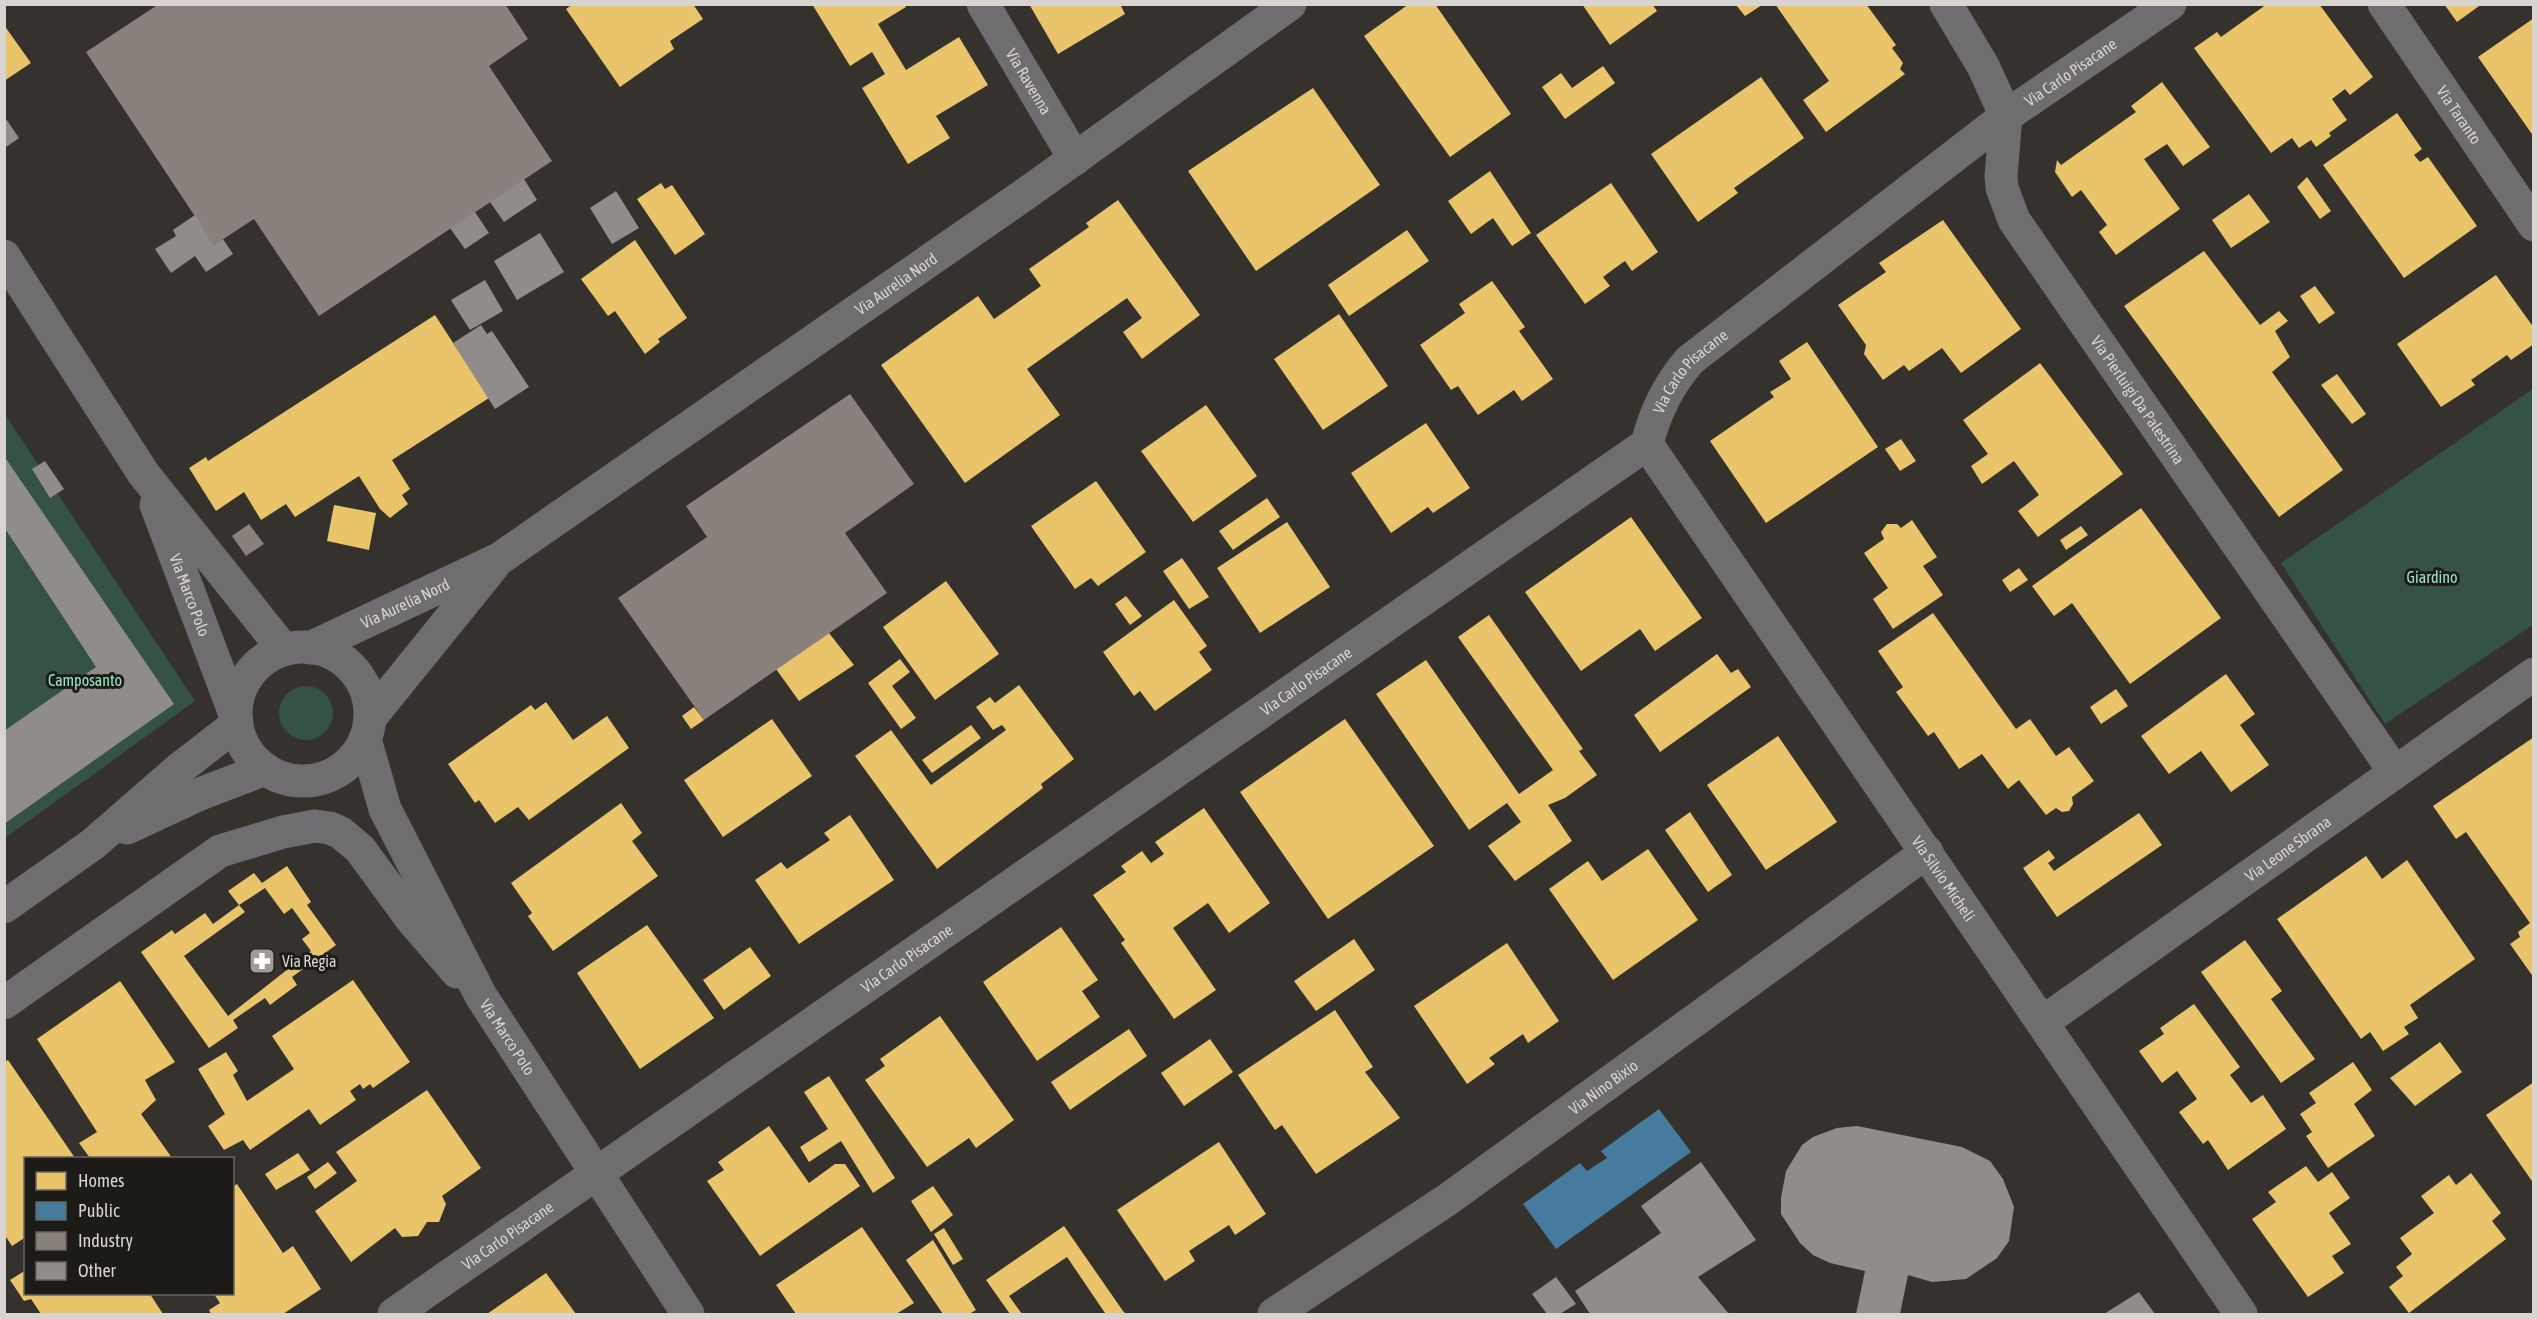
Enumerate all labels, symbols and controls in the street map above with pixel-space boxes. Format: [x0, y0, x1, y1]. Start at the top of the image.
street label: Via Carlo Pisacane [2021, 34, 2120, 110]
street label: Via Ravenna [1002, 45, 1055, 118]
street label: Via Taranto [2433, 82, 2485, 147]
street label: Via Aurelia Nord [852, 249, 940, 318]
street label: Via Carlo Pisacane [1649, 325, 1731, 416]
street label: Via Pierluigi Da Palestrina [2087, 332, 2188, 467]
street label: Via Marco Polo [166, 551, 214, 639]
park label: Giardino [2407, 568, 2457, 586]
street label: Via Aurelia Nord [358, 575, 452, 632]
street label: Via Carlo Pisacane [1257, 643, 1355, 719]
park label: Camposanto [48, 671, 122, 690]
street label: Via Leone Sbrana [2241, 812, 2334, 885]
street label: Via Silvio Micheli [1908, 832, 1979, 924]
street label: Via Carlo Pisacane [857, 920, 956, 996]
pharmacy icon: Via Regia [247, 946, 277, 976]
place label: Via Regia [282, 952, 336, 971]
street label: Via Marco Polo [477, 996, 539, 1078]
street label: Via Nino Bixio [1565, 1056, 1641, 1118]
legend [24, 1157, 234, 1295]
text: Homes [78, 1170, 124, 1191]
street label: Via Carlo Pisacane [458, 1197, 556, 1273]
text: Public [78, 1200, 120, 1221]
text: Industry [78, 1230, 133, 1251]
text: Other [78, 1260, 117, 1281]

